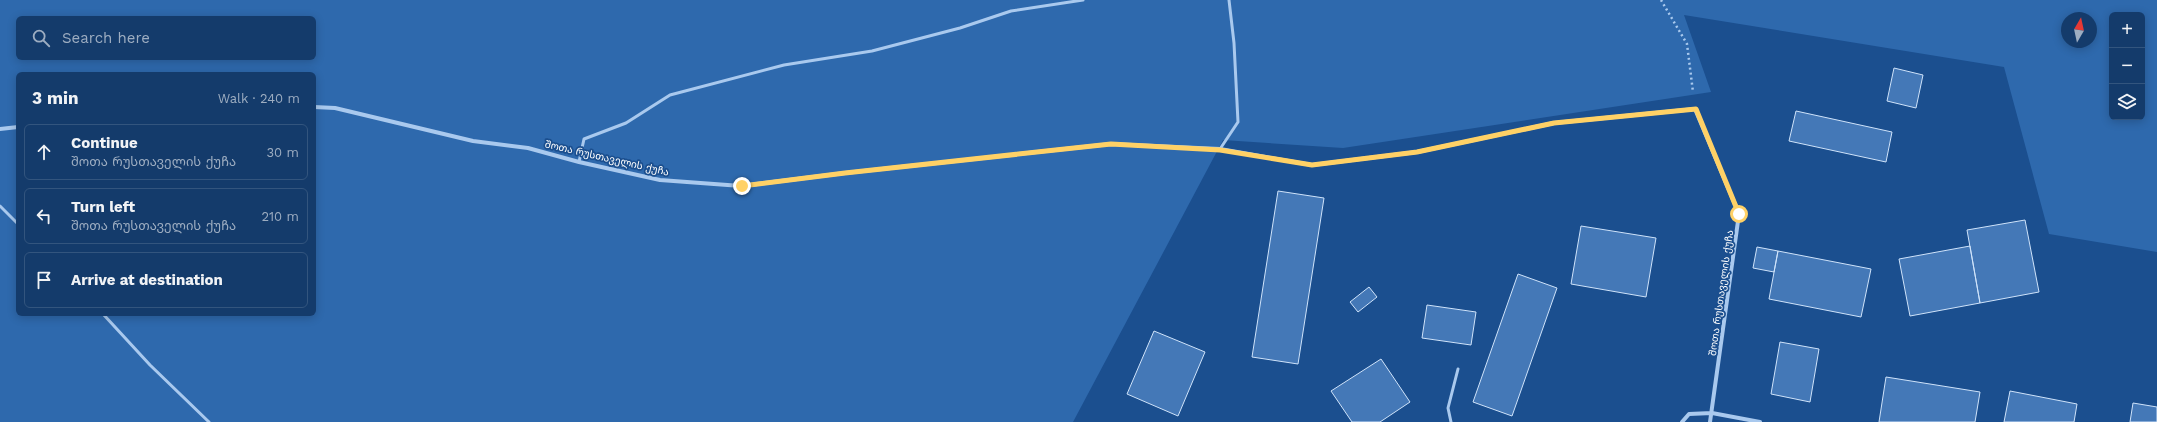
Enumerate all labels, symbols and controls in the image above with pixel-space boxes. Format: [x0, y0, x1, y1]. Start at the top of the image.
north arrow [2061, 12, 2097, 48]
map controls [2109, 12, 2145, 120]
button: + [2109, 12, 2145, 48]
search box [16, 16, 316, 60]
icon: search [30, 27, 52, 49]
text: Search here [62, 29, 150, 47]
button: − [2109, 48, 2145, 84]
button: layers [2109, 84, 2145, 120]
text: 3 min [32, 88, 78, 108]
text: Walk · 240 m [218, 91, 300, 106]
text: Continue [71, 134, 138, 152]
street label: შოთა რუსთაველის ქუჩა [544, 138, 670, 179]
icon: ahead [33, 141, 55, 163]
text: 30 m [267, 145, 299, 160]
text: შოთა რუსთაველის ქუჩა [71, 154, 236, 169]
route end [733, 177, 751, 195]
text: Turn left [71, 198, 135, 216]
icon: left [33, 205, 55, 227]
route start [1730, 205, 1748, 223]
text: 210 m [261, 209, 299, 224]
text: შოთა რუსთაველის ქუჩა [71, 218, 236, 233]
street label: შოთა რუსთაველის ქუჩა [1707, 229, 1736, 357]
icon: arrive [33, 269, 55, 291]
text: Arrive at destination [71, 271, 223, 289]

